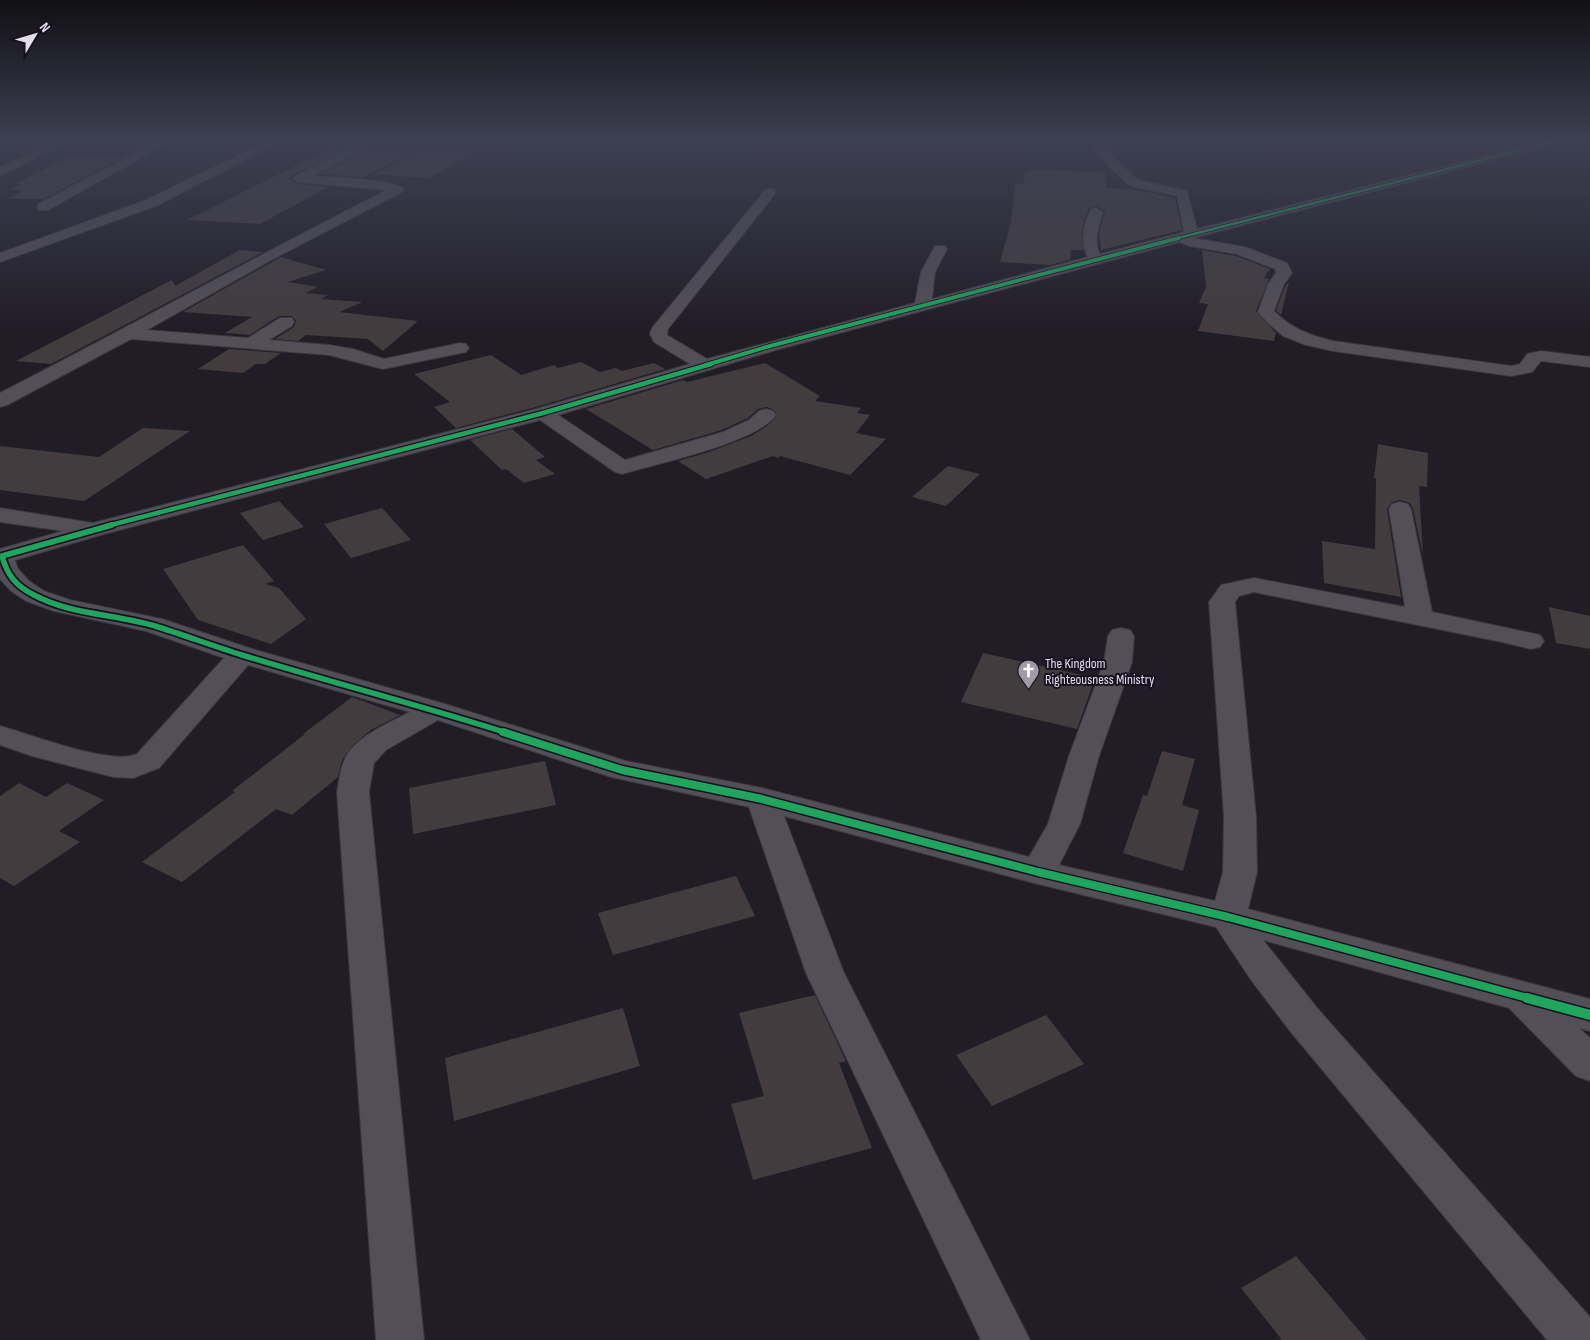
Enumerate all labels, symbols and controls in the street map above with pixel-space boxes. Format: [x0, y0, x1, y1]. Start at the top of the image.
north arrow [10, 10, 60, 60]
text: N [36, 19, 54, 35]
place label: The Kingdom Righteousness Ministry [1045, 655, 1155, 688]
church icon: The Kingdom Righteousness Ministry [1017, 659, 1041, 690]

